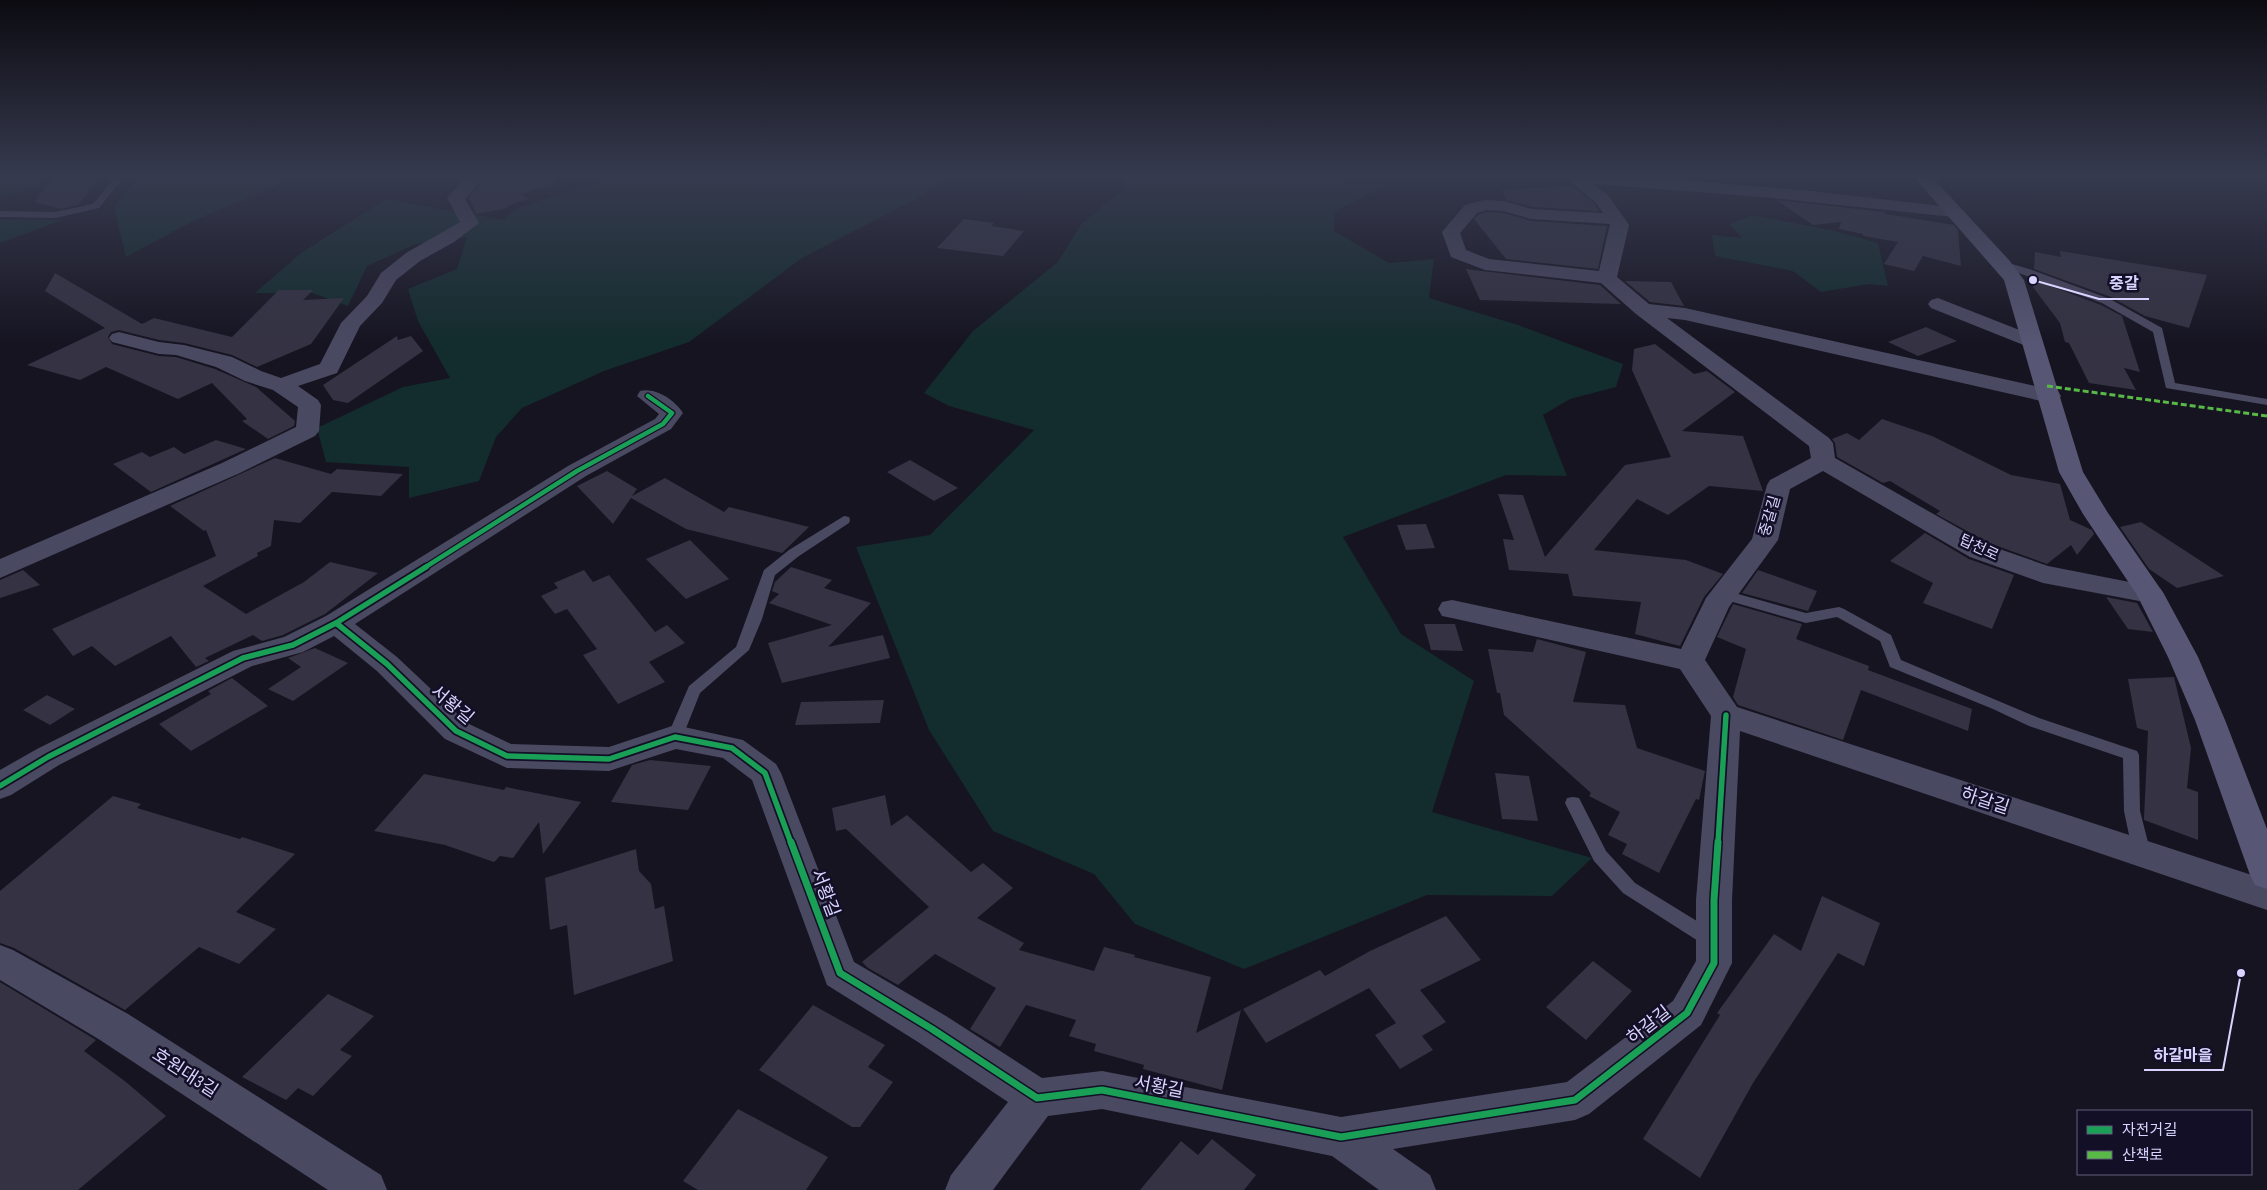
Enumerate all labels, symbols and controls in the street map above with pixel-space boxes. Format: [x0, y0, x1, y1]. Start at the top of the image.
callout: 중갈 [2099, 268, 2149, 299]
text: 중갈 [2109, 275, 2139, 294]
street label: 중갈길 [1755, 493, 1785, 539]
street label: 탑천로 [1956, 531, 2002, 565]
street label: 서황길 [426, 681, 478, 729]
street label: 하갈길 [1958, 783, 2012, 819]
street label: 서황길 [806, 866, 844, 920]
street label: 하갈길 [1623, 1001, 1675, 1049]
callout: 하갈마을 [2144, 1039, 2223, 1070]
street label: 호원대3길 [148, 1044, 222, 1102]
text: 하갈마을 [2154, 1047, 2213, 1066]
street label: 서황길 [1133, 1072, 1185, 1102]
legend [2077, 1110, 2252, 1175]
text: 자전거길 [2122, 1121, 2177, 1140]
text: 산책로 [2122, 1146, 2163, 1165]

